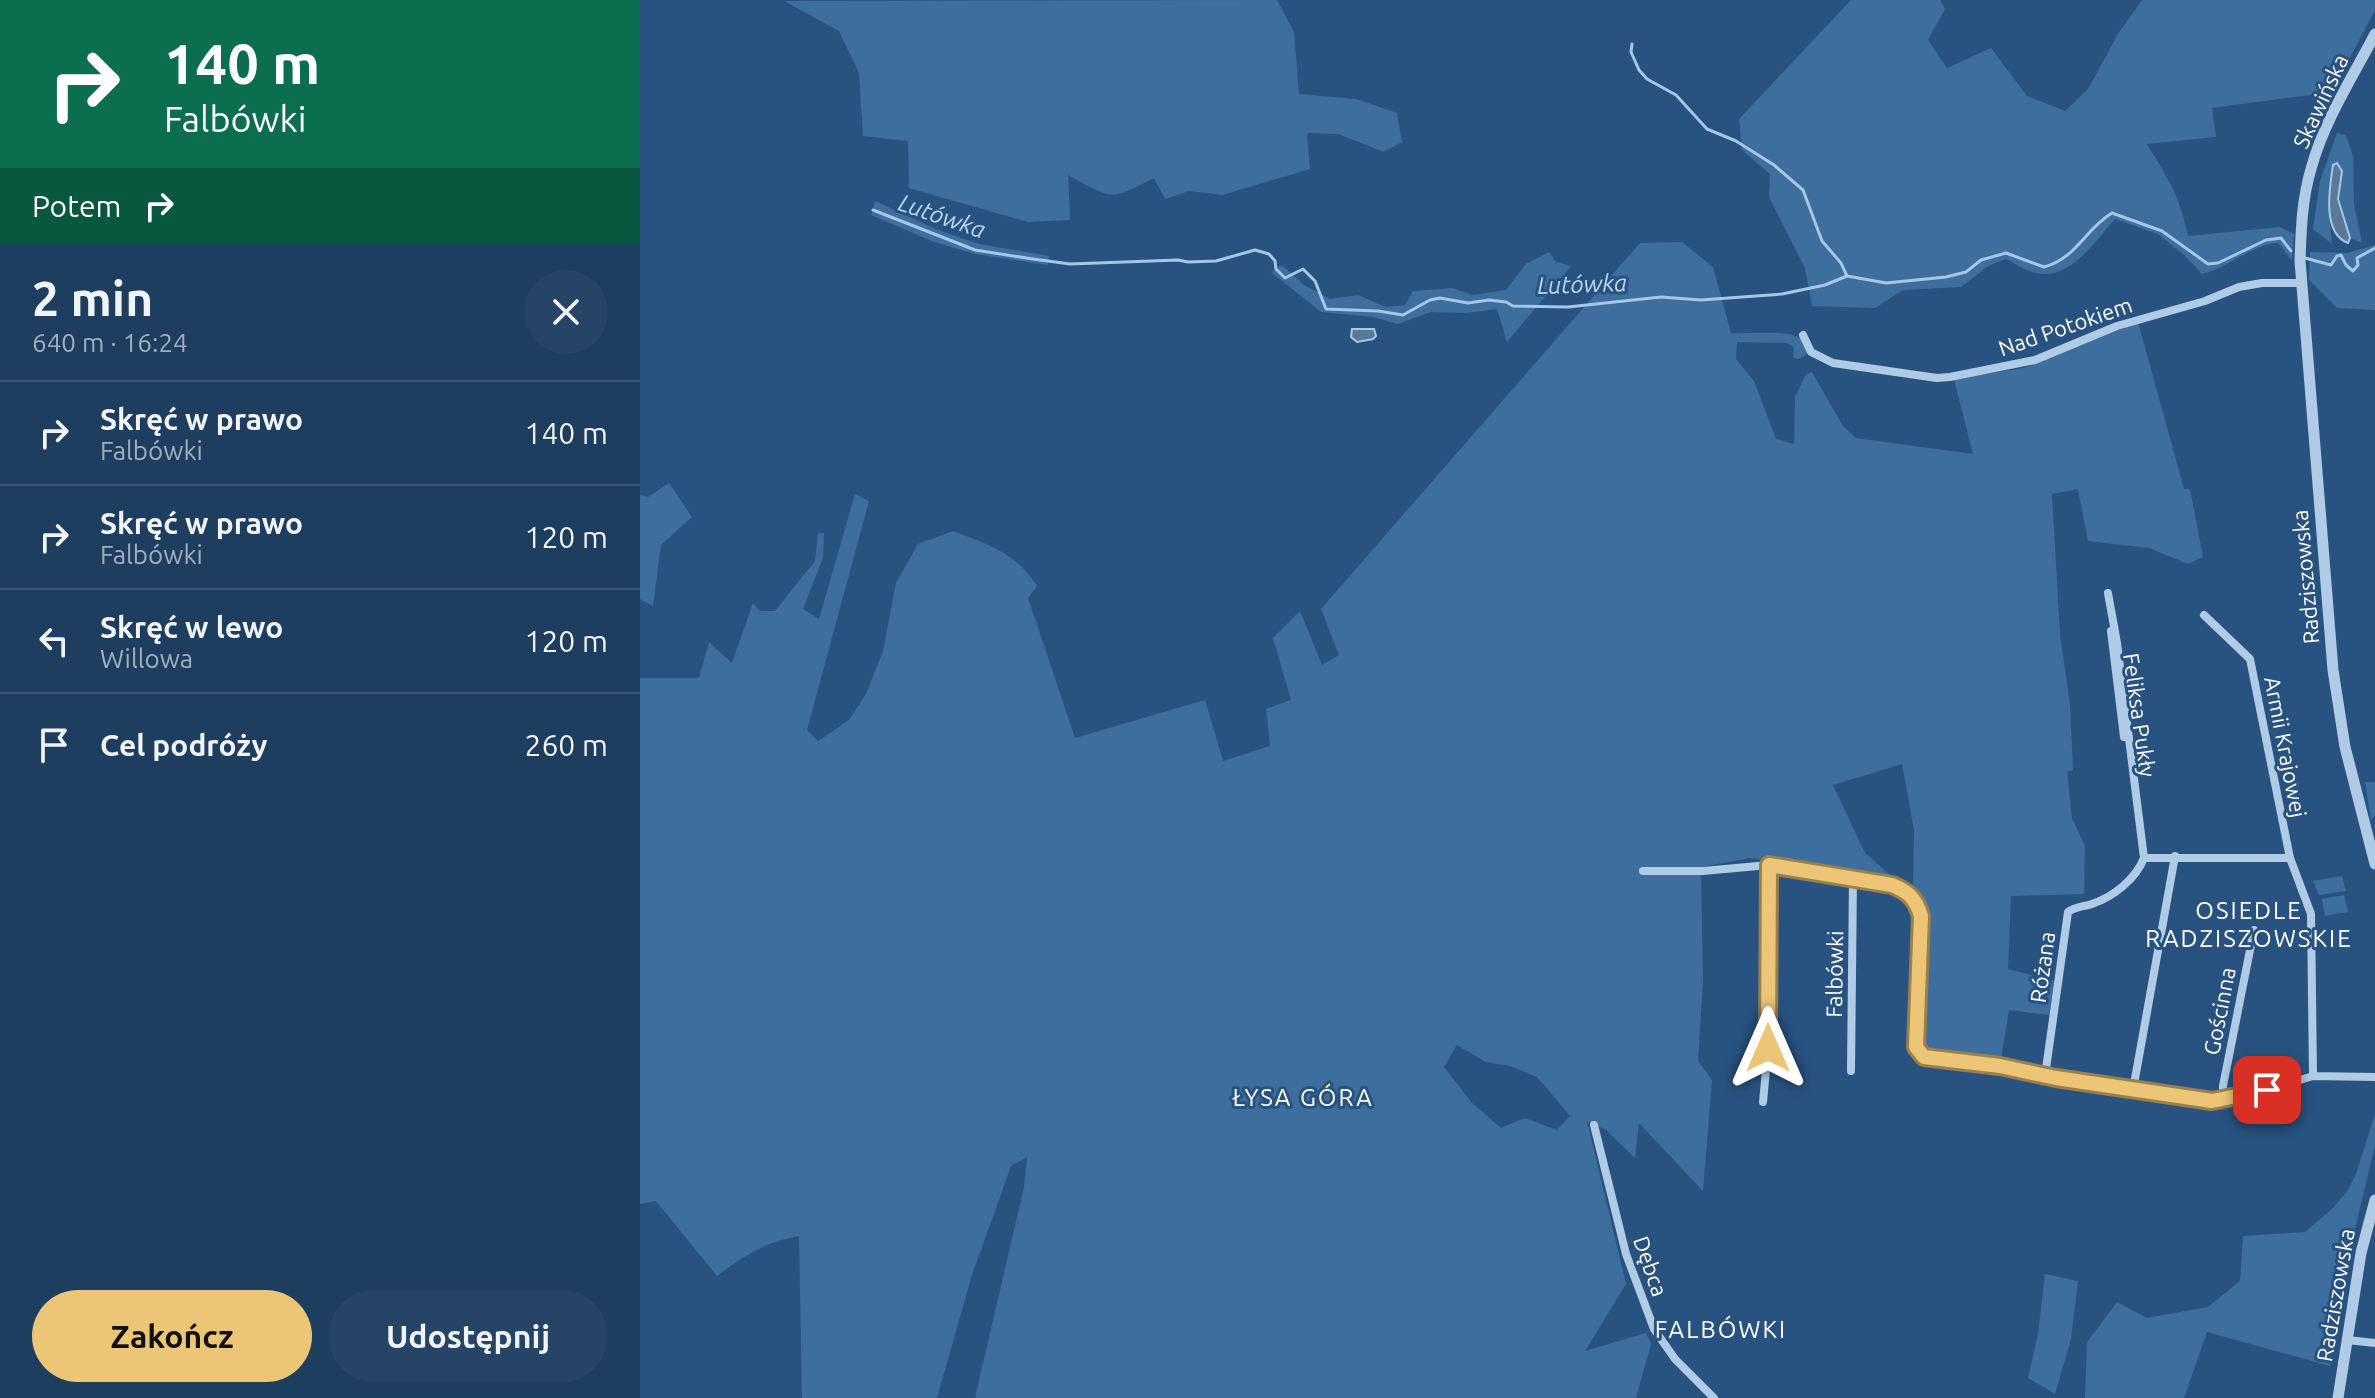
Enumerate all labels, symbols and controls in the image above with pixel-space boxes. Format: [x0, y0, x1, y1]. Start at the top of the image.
icon: right [32, 32, 136, 136]
text: 140 m [164, 32, 320, 95]
street label: Skawińska [2287, 50, 2353, 152]
text: Falbówki [164, 98, 306, 139]
icon: right [137, 184, 181, 228]
text: Potem [32, 189, 121, 223]
water label: Lutówka [895, 189, 989, 243]
water label: Lutówka [1537, 269, 1627, 299]
button: close [524, 270, 608, 354]
text: 2 min [32, 271, 153, 325]
street label: Nad Potokiem [1995, 291, 2135, 361]
text: 640 m · 16:24 [32, 328, 188, 357]
text: Skręć w prawo [100, 402, 303, 436]
icon: right [32, 411, 76, 455]
text: 140 m [524, 416, 608, 450]
text: Falbówki [100, 436, 203, 465]
text: Skręć w prawo [100, 506, 303, 540]
street label: Radziszowska [2287, 509, 2323, 645]
icon: right [32, 515, 76, 559]
text: 120 m [524, 520, 608, 554]
text: Falbówki [100, 540, 203, 569]
text: Skręć w lewo [100, 610, 283, 644]
icon: left [32, 619, 76, 663]
text: 120 m [524, 624, 608, 658]
text: Willowa [100, 644, 193, 673]
street label: Feliksa Pukły [2119, 651, 2161, 779]
street label: Armii Krajowej [2260, 674, 2312, 820]
icon: arrive [32, 723, 76, 767]
text: Cel podróży [100, 728, 267, 762]
text: 260 m [524, 728, 608, 762]
district label: OSIEDLE RADZISZOWSKIE [2145, 897, 2353, 952]
street label: Falbówki [1821, 930, 1847, 1018]
street label: Różana [2025, 930, 2059, 1004]
street label: Gościnna [2198, 965, 2240, 1057]
position arrow [1726, 1006, 1810, 1090]
pin [2233, 1056, 2301, 1124]
icon: arrive [2245, 1068, 2289, 1112]
district label: ŁYSA GÓRA [1232, 1083, 1374, 1111]
street label: Radziszowska [2311, 1227, 2359, 1363]
street label: Dębca [1629, 1233, 1673, 1299]
button: Zakończ [32, 1290, 312, 1382]
button: Udostępnij [328, 1290, 608, 1382]
district label: FALBÓWKI [1655, 1315, 1787, 1343]

